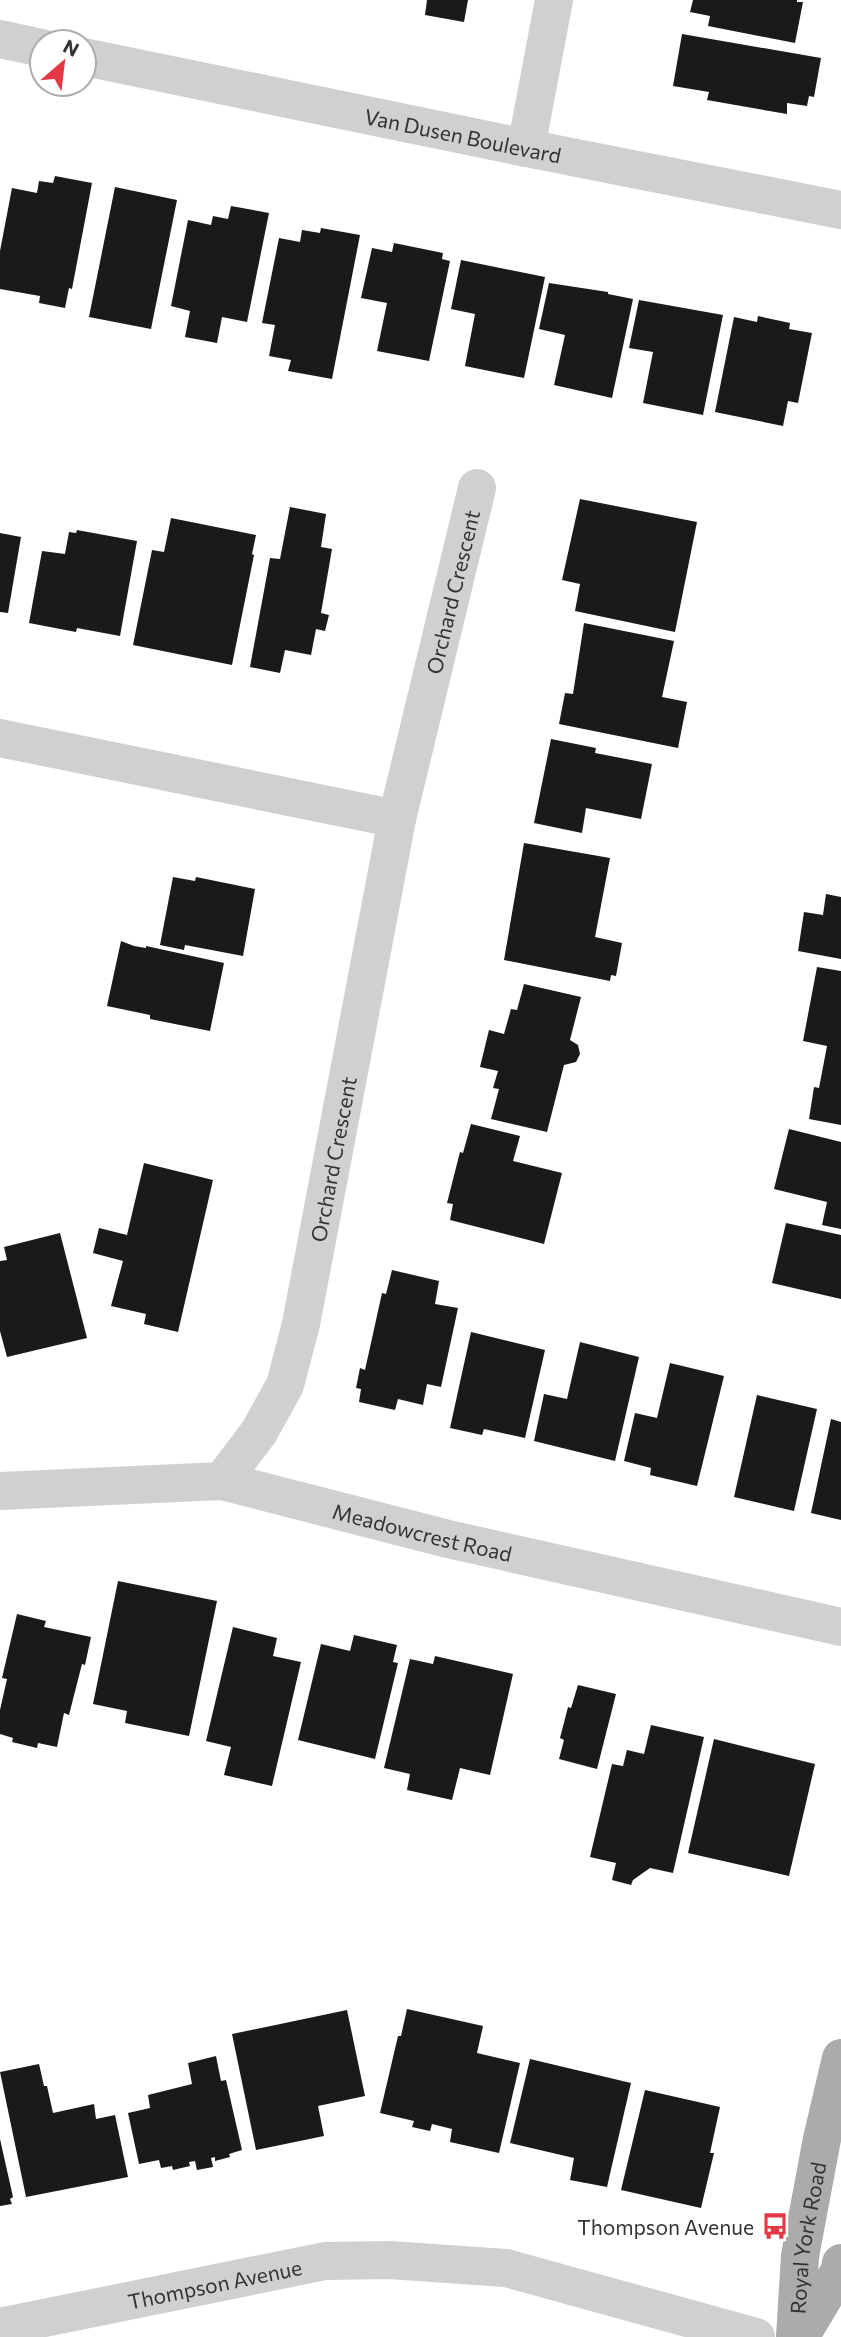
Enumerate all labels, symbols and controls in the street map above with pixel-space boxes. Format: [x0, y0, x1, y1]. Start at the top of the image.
north arrow [28, 28, 98, 98]
text: N [60, 34, 83, 61]
street label: Van Dusen Boulevard [363, 103, 563, 167]
street label: Orchard Crescent [420, 507, 484, 676]
street label: Orchard Crescent [304, 1074, 360, 1244]
street label: Meadowcrest Road [330, 1497, 514, 1565]
street label: Royal York Road [784, 2160, 830, 2315]
bus stop icon: Thompson Avenue [760, 2211, 790, 2241]
place label: Thompson Avenue [577, 2214, 754, 2239]
street label: Thompson Avenue [125, 2254, 304, 2313]

